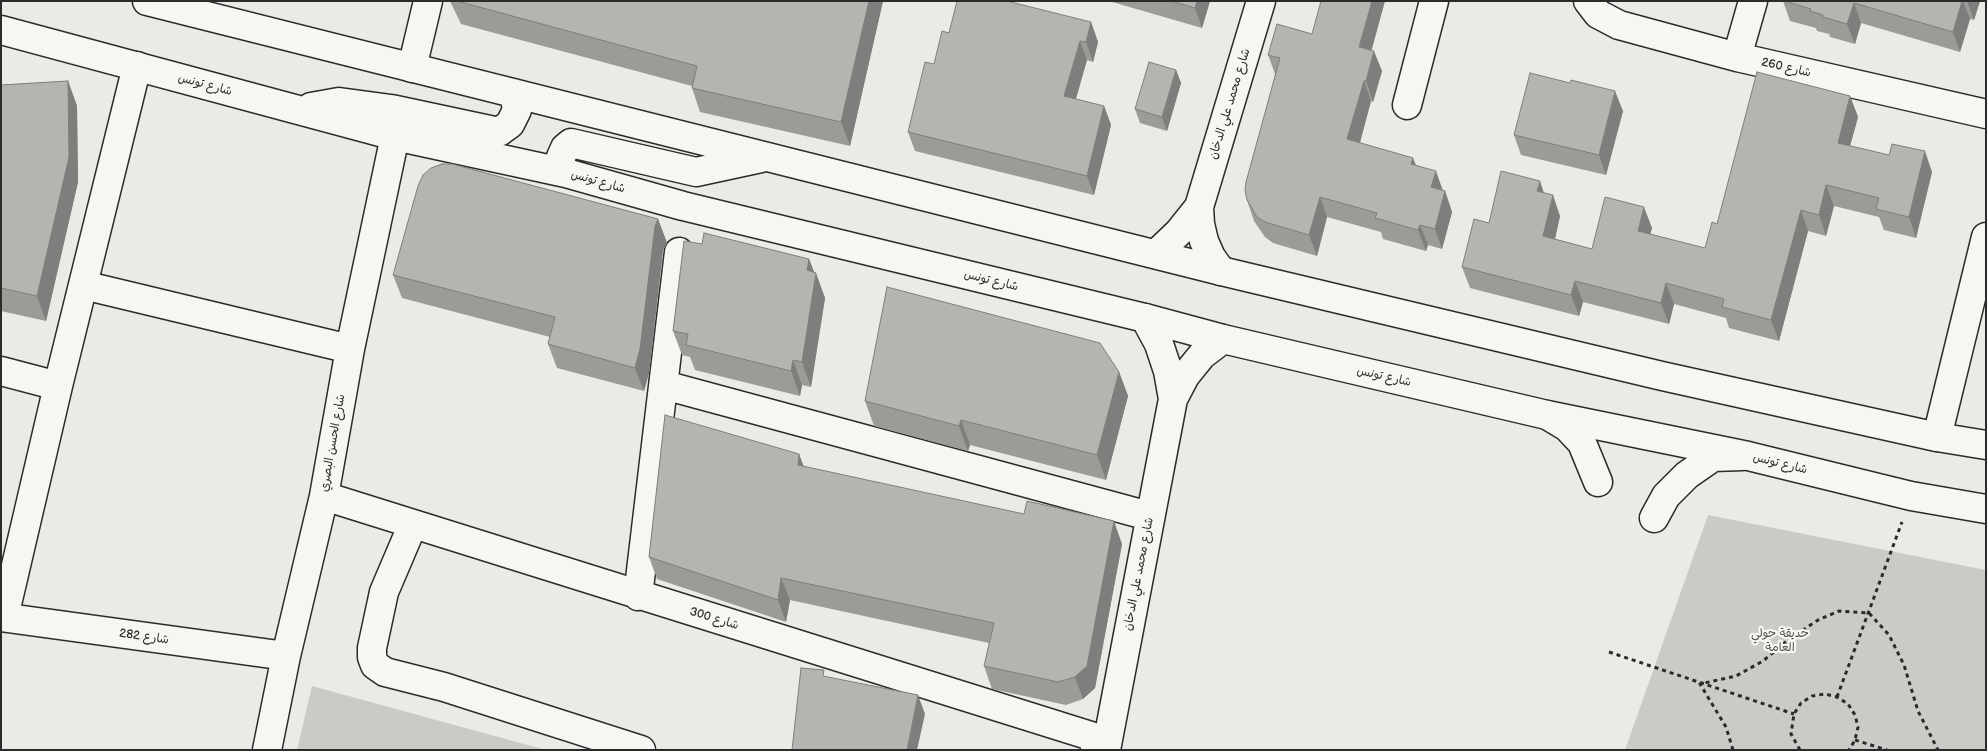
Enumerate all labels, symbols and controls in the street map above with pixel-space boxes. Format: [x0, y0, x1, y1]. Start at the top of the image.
street label: شارع محمد علي الدخان [1206, 47, 1254, 161]
street label: شارع 260 [1760, 55, 1812, 81]
street label: شارع تونس [176, 71, 234, 99]
street label: شارع تونس [569, 167, 627, 197]
street label: شارع تونس [962, 267, 1020, 295]
street label: شارع تونس [1355, 364, 1413, 390]
street label: شارع الحسن البصري [317, 393, 349, 493]
street label: شارع تونس [1751, 450, 1809, 478]
street label: شارع محمد علي الدخان [1121, 516, 1157, 632]
street label: شارع 300 [688, 605, 740, 633]
street label: شارع 282 [118, 626, 170, 648]
park label: حديقة حولي العامة [1751, 627, 1809, 655]

